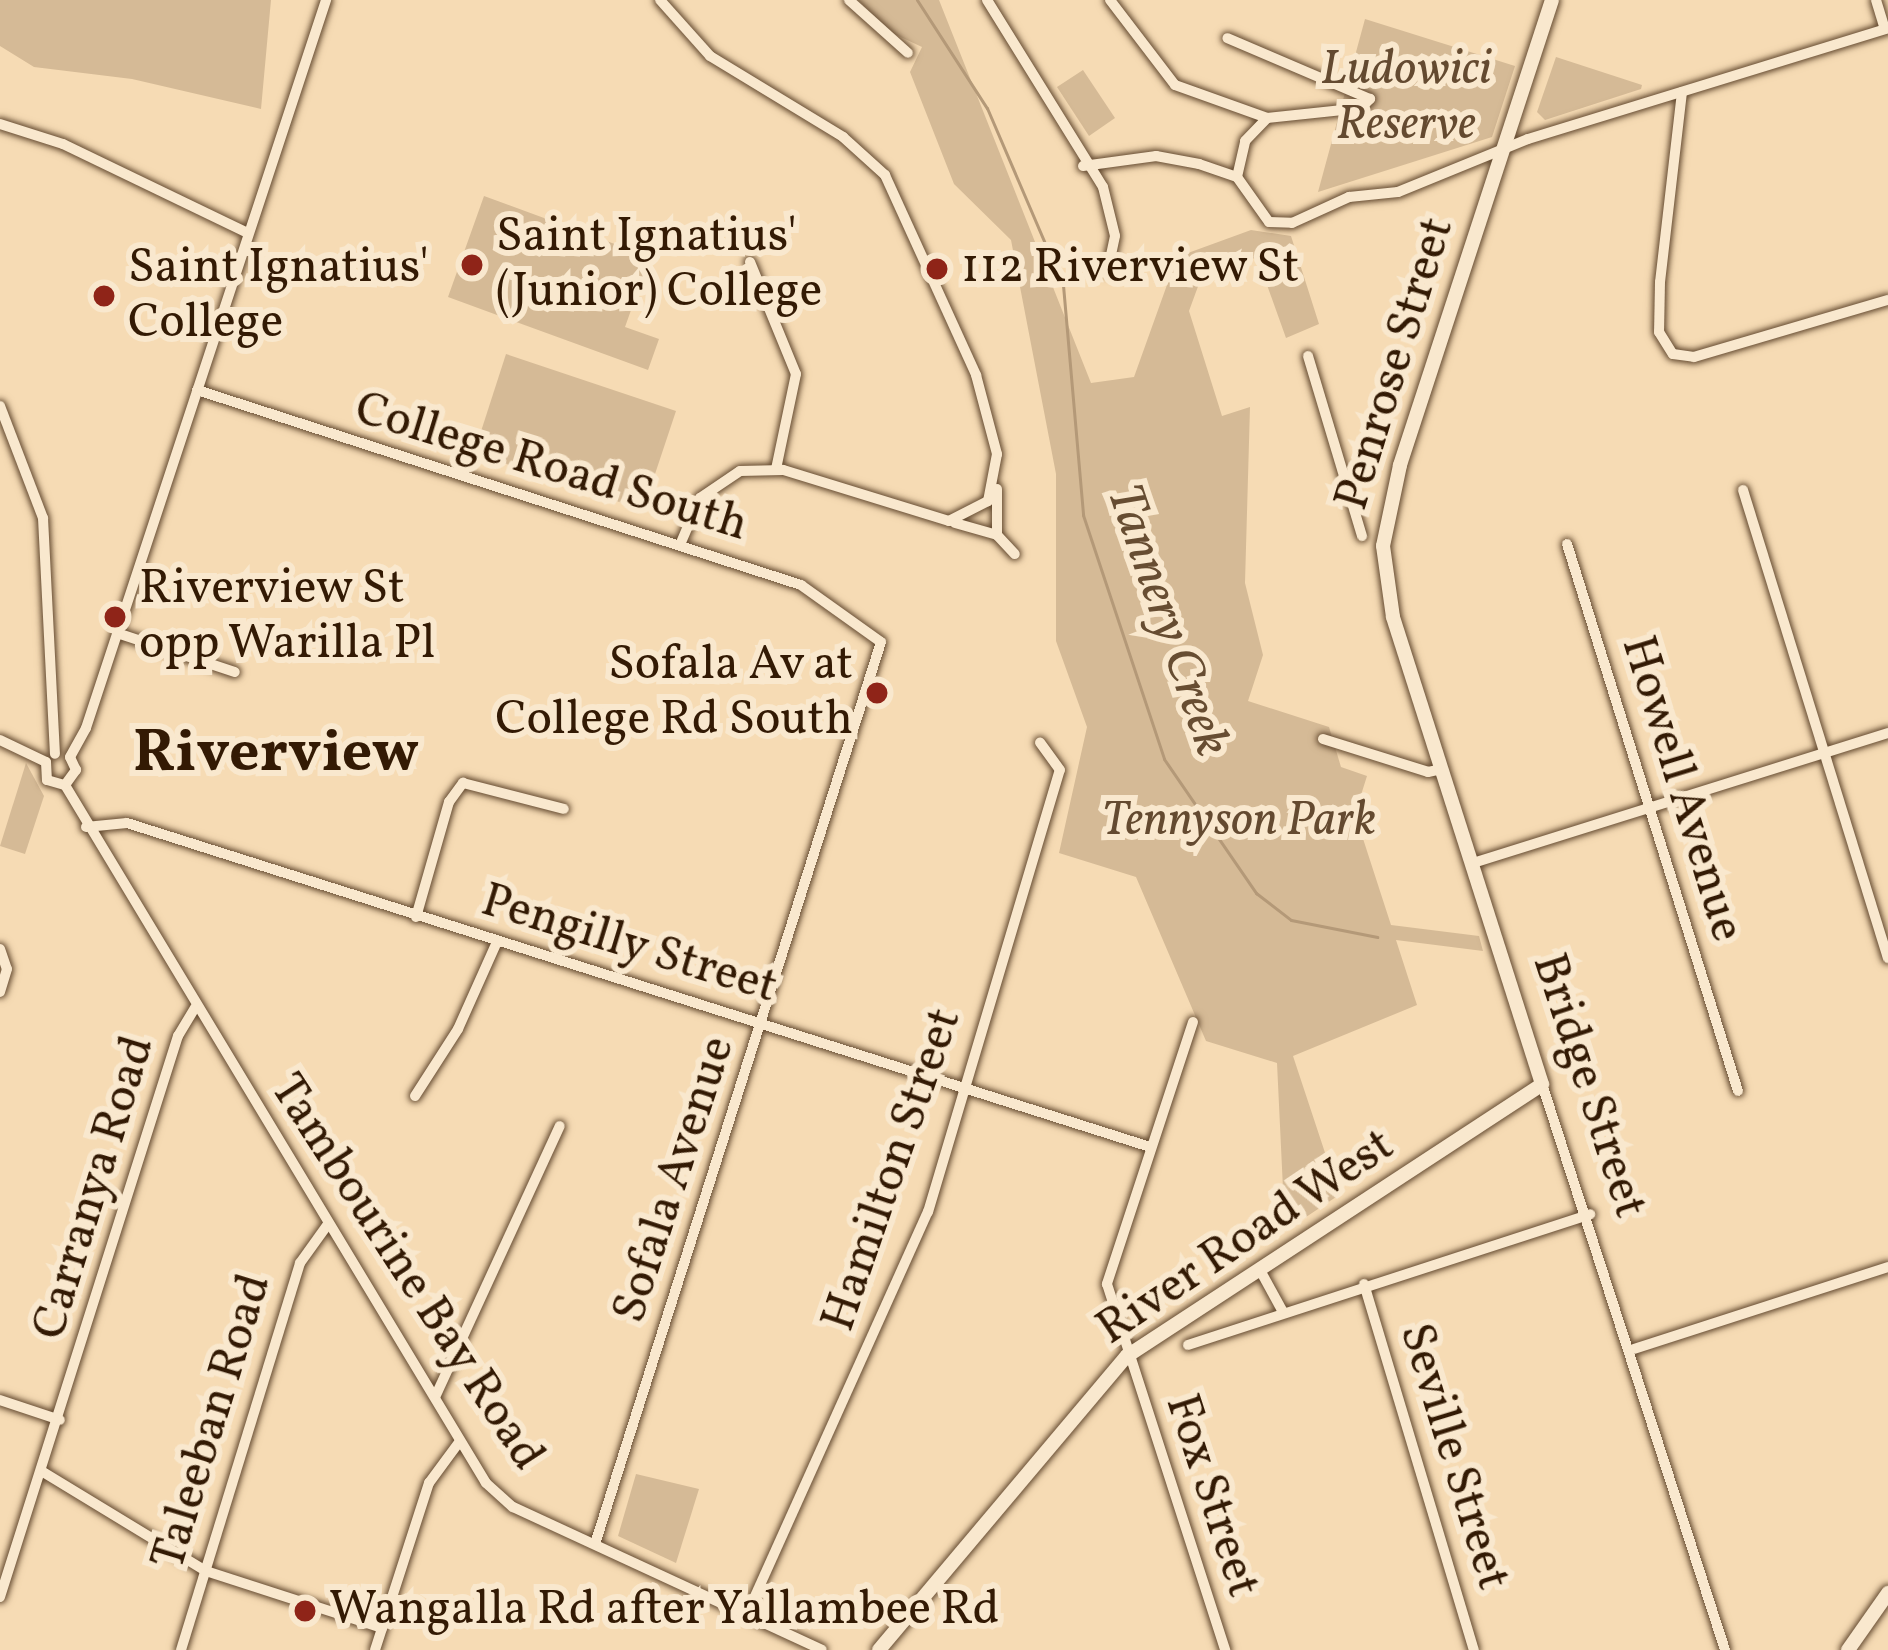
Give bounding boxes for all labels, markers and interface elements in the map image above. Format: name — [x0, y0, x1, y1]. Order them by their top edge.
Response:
park label: Ludowici Reserve — [1321, 41, 1491, 154]
place label: Saint Ignatius' (Junior) College — [496, 208, 822, 321]
street label: Penrose Street — [1324, 211, 1468, 517]
place label: Saint Ignatius' College — [128, 239, 429, 352]
place label: 112 Riverview St — [961, 240, 1301, 298]
marker: Saint Ignatius' (Junior) College — [459, 252, 485, 278]
marker: 112 Riverview St — [924, 256, 950, 282]
marker: Saint Ignatius' College — [91, 283, 117, 309]
street label: College Road South — [348, 381, 754, 555]
water label: Tannery Creek — [1091, 477, 1241, 765]
place label: Riverview St opp Warilla Pl — [139, 560, 437, 673]
marker: Riverview St opp Warilla Pl — [102, 604, 128, 630]
street label: Howell Avenue — [1607, 630, 1755, 948]
place label: Sofala Av at College Rd South — [495, 636, 853, 749]
marker: Sofala Av at College Rd South — [864, 680, 890, 706]
district label: Riverview — [133, 718, 419, 790]
park label: Tennyson Park — [1102, 793, 1376, 851]
street label: Pengilly Street — [474, 873, 784, 1017]
street label: Bridge Street — [1518, 947, 1658, 1225]
street label: Hamilton Street — [811, 1001, 975, 1339]
street label: Carranya Road — [22, 1029, 168, 1347]
street label: Sofala Avenue — [602, 1030, 748, 1330]
street label: Tambourine Bay Road — [256, 1063, 556, 1483]
street label: River Road West — [1086, 1117, 1406, 1359]
street label: Taleeban Road — [141, 1267, 285, 1577]
street label: Seville Street — [1385, 1317, 1521, 1597]
street label: Fox Street — [1151, 1387, 1271, 1605]
place label: Wangalla Rd after Yallambee Rd — [329, 1582, 1001, 1640]
marker: Wangalla Rd after Yallambee Rd — [292, 1598, 318, 1624]

